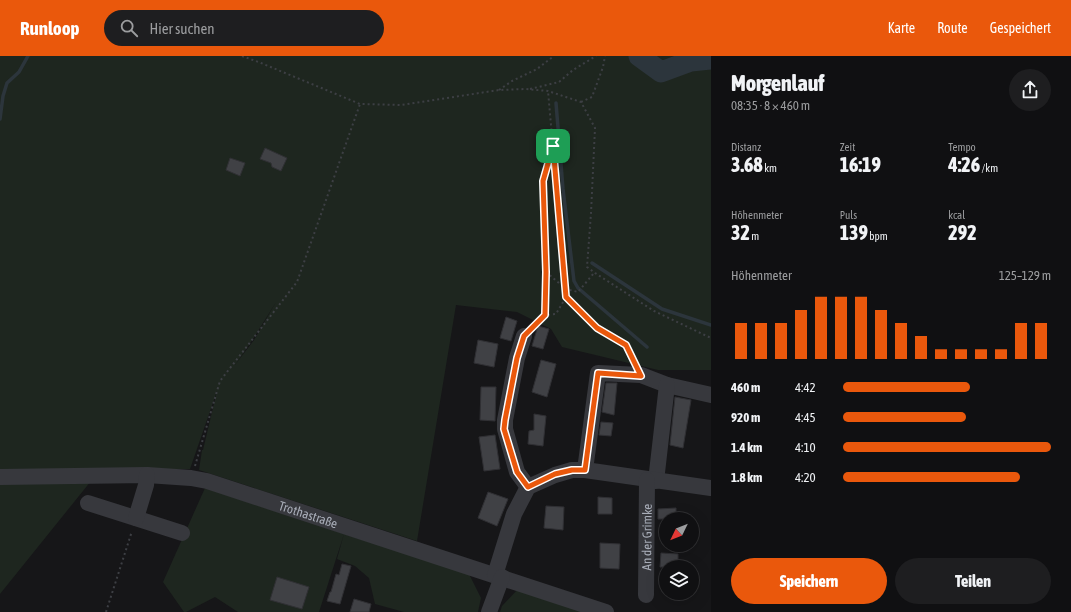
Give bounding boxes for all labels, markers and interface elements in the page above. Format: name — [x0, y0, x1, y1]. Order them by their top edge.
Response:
search box — [104, 10, 384, 46]
text: Runloop — [20, 17, 80, 39]
icon: search — [118, 17, 140, 39]
text: Hier suchen — [150, 20, 215, 37]
text: Karte — [888, 20, 915, 36]
text: Route — [937, 20, 968, 36]
text: Gespeichert — [990, 20, 1051, 36]
button: share — [1009, 69, 1051, 111]
text: Morgenlauf — [731, 70, 824, 96]
text: 08:35 · 8 × 460 m — [731, 98, 810, 113]
pin — [536, 129, 570, 163]
icon: arrive — [542, 135, 564, 157]
text: Distanz — [731, 141, 761, 153]
text: Zeit — [840, 141, 855, 153]
text: Tempo — [948, 141, 976, 153]
text: 3.68 — [731, 153, 763, 176]
text: 16:19 — [840, 153, 881, 176]
text: 4:26 — [948, 153, 980, 176]
text: km — [763, 162, 777, 174]
text: /km — [980, 162, 998, 174]
text: Höhenmeter — [731, 209, 782, 221]
text: Puls — [840, 209, 857, 221]
text: kcal — [948, 209, 965, 221]
text: 32 — [731, 221, 750, 244]
text: 139 — [840, 221, 868, 244]
text: 292 — [948, 221, 977, 244]
text: m — [750, 230, 759, 242]
text: bpm — [868, 230, 888, 242]
text: Höhenmeter — [731, 268, 792, 283]
text: 125–129 m — [999, 268, 1051, 283]
text: 460 m — [731, 380, 760, 395]
text: 4:42 — [795, 380, 816, 395]
text: 920 m — [731, 410, 760, 425]
text: 4:45 — [795, 410, 816, 425]
text: 1.4 km — [731, 440, 762, 455]
text: 4:10 — [795, 440, 816, 455]
text: 1.8 km — [731, 470, 762, 485]
text: 4:20 — [795, 470, 816, 485]
street label: Trothastraße — [277, 498, 340, 531]
street label: An der Grimke — [639, 504, 654, 570]
north arrow — [659, 512, 699, 552]
map controls — [659, 512, 699, 600]
button: Speichern — [731, 558, 887, 604]
button: Teilen — [895, 558, 1051, 604]
button: layers — [659, 560, 699, 600]

